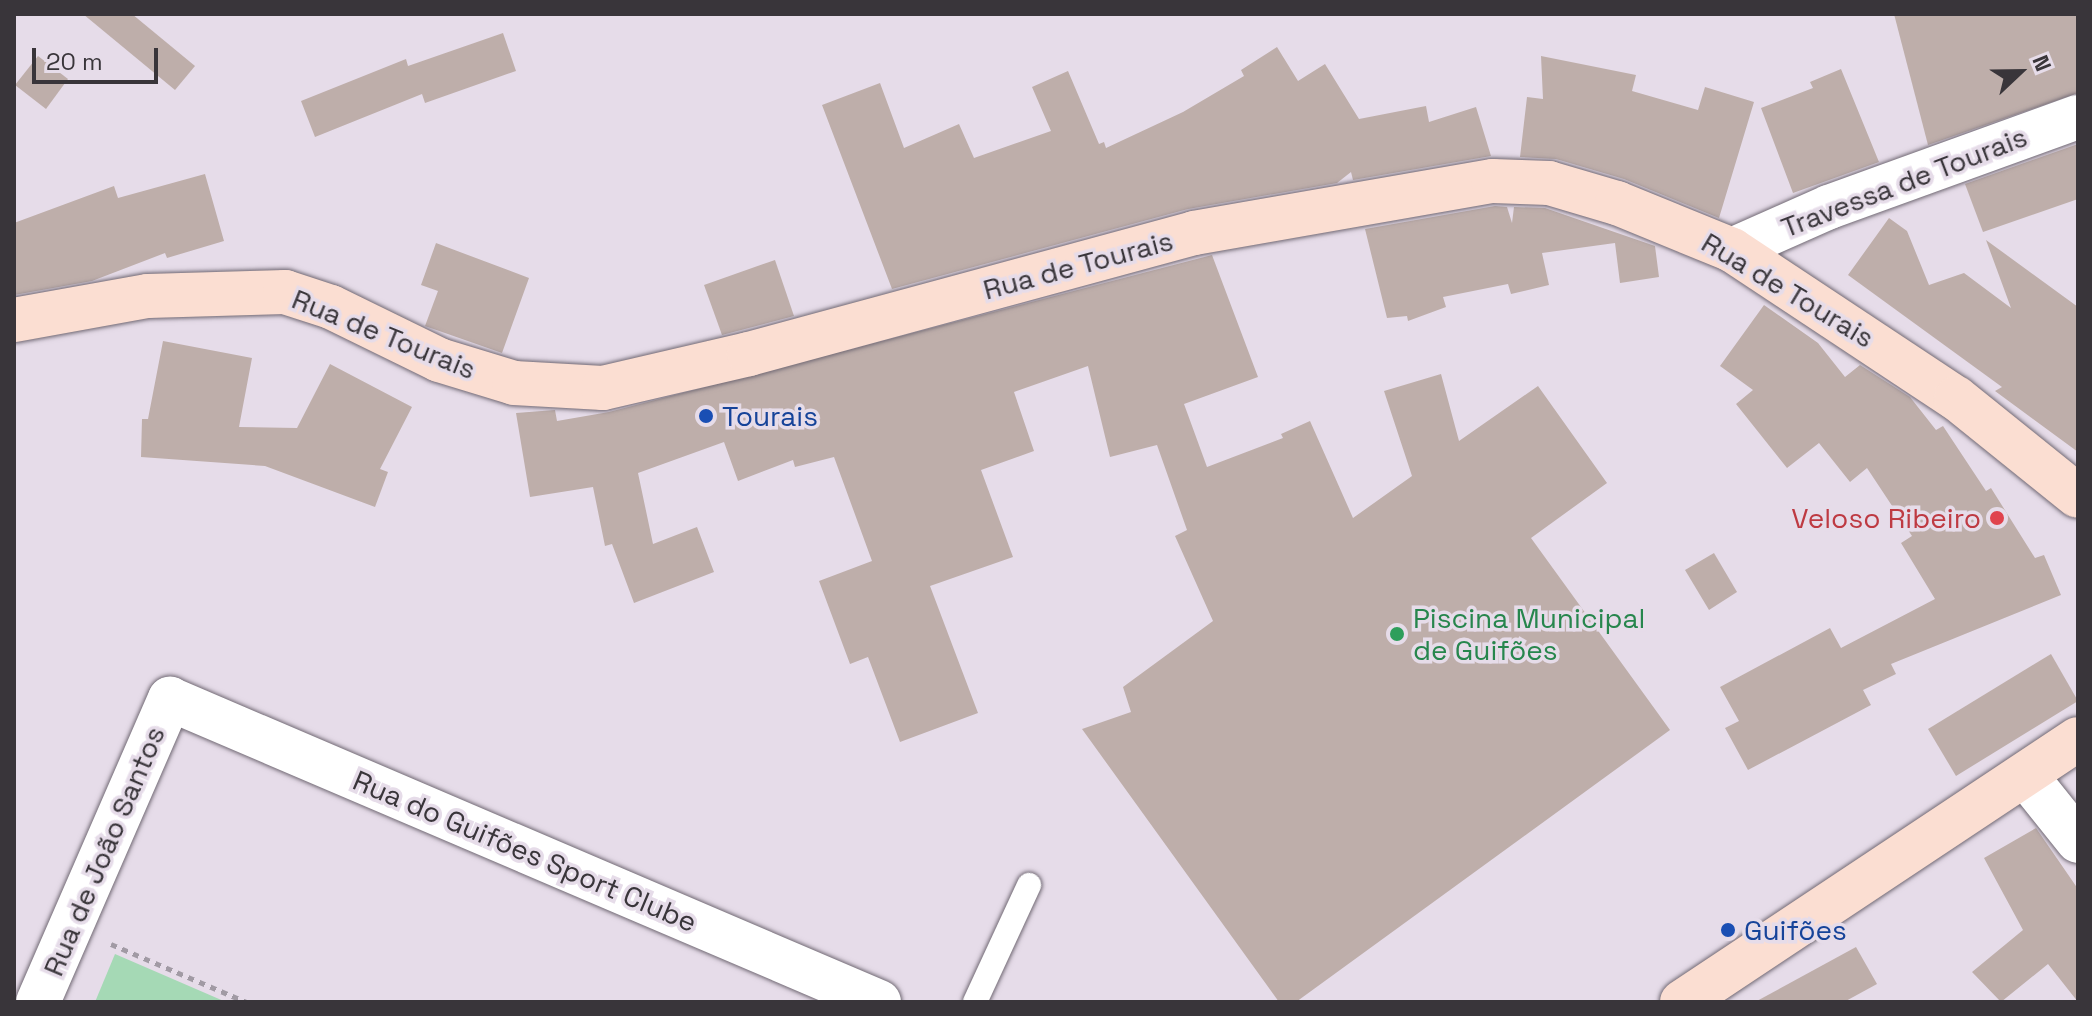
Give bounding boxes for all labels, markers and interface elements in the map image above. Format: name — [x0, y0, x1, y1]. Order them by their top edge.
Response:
scale bar — [36, 32, 162, 82]
north arrow — [1980, 32, 2060, 112]
text: 20 m — [46, 46, 103, 77]
text: N — [2027, 51, 2058, 75]
street label: Travessa de Tourais — [1776, 120, 2032, 244]
street label: Rua de Tourais — [979, 223, 1177, 307]
street label: Rua de Tourais — [1695, 225, 1881, 355]
street label: Rua de Tourais — [287, 282, 481, 386]
place label: Tourais — [722, 399, 818, 433]
marker: Tourais — [697, 407, 715, 425]
place label: Veloso Ribeiro — [1791, 501, 1981, 535]
marker: Veloso Ribeiro — [1988, 509, 2006, 527]
place label: Piscina Municipal de Guifões — [1413, 601, 1645, 667]
marker: Piscina Municipal de Guifões — [1388, 625, 1406, 643]
street label: Rua de João Santos — [36, 721, 172, 981]
street label: Rua do Guifões Sport Clube — [348, 763, 702, 939]
place label: Guifões — [1744, 913, 1847, 947]
marker: Guifões — [1719, 921, 1737, 939]

